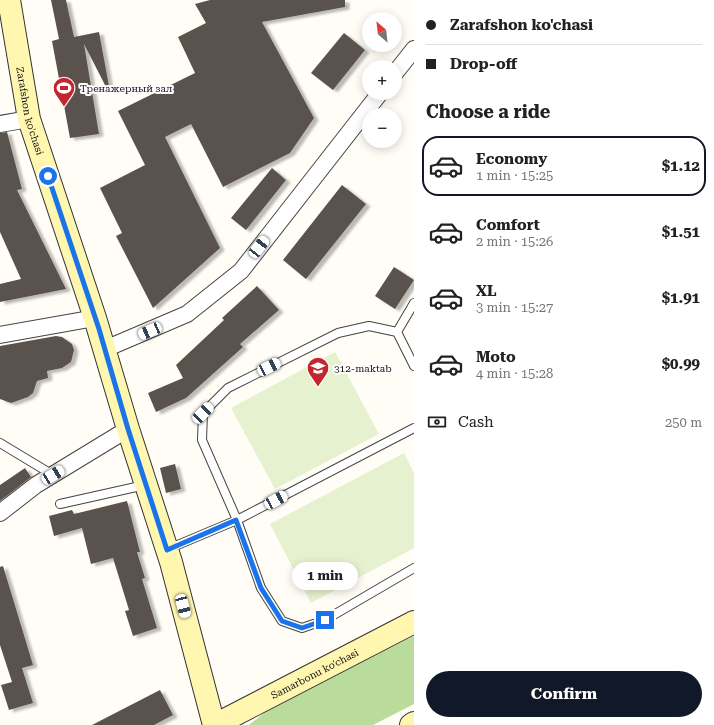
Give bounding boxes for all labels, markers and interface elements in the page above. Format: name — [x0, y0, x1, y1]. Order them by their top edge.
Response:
north arrow — [362, 12, 402, 52]
map controls — [362, 12, 402, 148]
text: Zarafshon ko'chasi — [450, 16, 593, 34]
text: Drop-off — [450, 55, 517, 73]
button: + — [362, 60, 402, 100]
street label: Zarafshon ko'chasi — [15, 66, 46, 156]
sports icon: Тренажерный зал — [51, 75, 77, 108]
place label: Тренажерный зал — [80, 83, 173, 94]
text: Choose a ride — [426, 101, 550, 122]
button: − — [362, 108, 402, 148]
icon: car — [428, 148, 464, 184]
text: Economy — [476, 150, 547, 168]
text: $1.12 — [662, 157, 700, 175]
route start — [39, 167, 57, 185]
text: 1 min · 15:25 — [476, 168, 553, 183]
icon: car — [428, 214, 464, 250]
text: Comfort — [476, 216, 540, 234]
text: $1.51 — [662, 223, 700, 241]
car — [247, 234, 271, 260]
text: 2 min · 15:26 — [476, 234, 553, 249]
icon: car — [428, 280, 464, 316]
text: XL — [476, 282, 497, 300]
text: $1.91 — [662, 289, 700, 307]
text: 3 min · 15:27 — [476, 300, 553, 315]
car — [137, 321, 163, 341]
icon: car — [428, 346, 464, 382]
text: Moto — [476, 348, 516, 366]
school or university icon: 312-maktab — [305, 355, 331, 388]
text: $0.99 — [662, 355, 700, 373]
car — [256, 356, 282, 378]
place label: 312-maktab — [334, 363, 392, 374]
text: 4 min · 15:28 — [476, 366, 553, 381]
car — [190, 400, 216, 426]
icon: cash — [426, 411, 448, 433]
text: Cash — [458, 413, 494, 431]
text: 250 m — [665, 415, 702, 430]
car — [40, 464, 66, 486]
car — [263, 489, 289, 511]
callout: 1 min — [292, 562, 358, 590]
text: 1 min — [307, 568, 343, 583]
car — [174, 593, 192, 619]
route end — [316, 611, 334, 629]
street label: Samarbonu ko'chasi — [269, 646, 360, 701]
button: Confirm — [426, 671, 702, 717]

